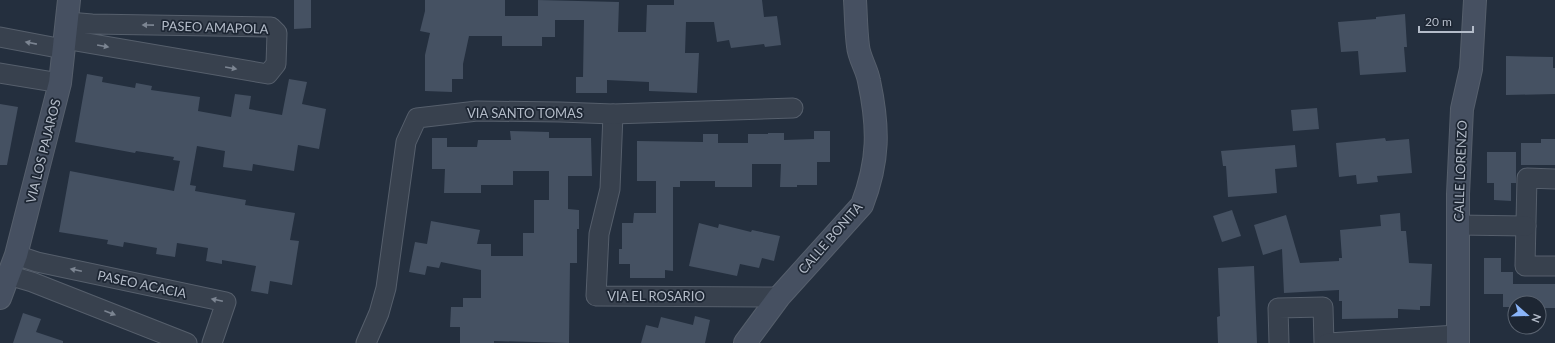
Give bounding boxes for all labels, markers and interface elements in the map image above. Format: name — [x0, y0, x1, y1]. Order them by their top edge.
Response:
scale bar — [1419, 8, 1473, 34]
text: 20 m — [1425, 14, 1452, 29]
street label: PASEO AMAPOLA — [161, 17, 269, 37]
one-way arrow — [142, 21, 154, 28]
one-way arrow — [25, 40, 38, 46]
one-way arrow — [97, 43, 109, 49]
one-way arrow — [225, 65, 237, 71]
street label: VIA LOS PAJAROS — [22, 97, 64, 205]
street label: VIA SANTO TOMAS — [467, 105, 583, 121]
street label: CALLE LORENZO — [1450, 120, 1470, 222]
street label: CALLE BONITA — [795, 199, 866, 277]
one-way arrow — [70, 267, 82, 273]
street label: PASEO ACACIA — [96, 267, 188, 301]
street label: VIA EL ROSARIO — [607, 288, 705, 304]
north arrow — [1507, 295, 1547, 335]
one-way arrow — [211, 296, 223, 302]
one-way arrow — [105, 310, 116, 316]
text: N — [1529, 312, 1544, 325]

